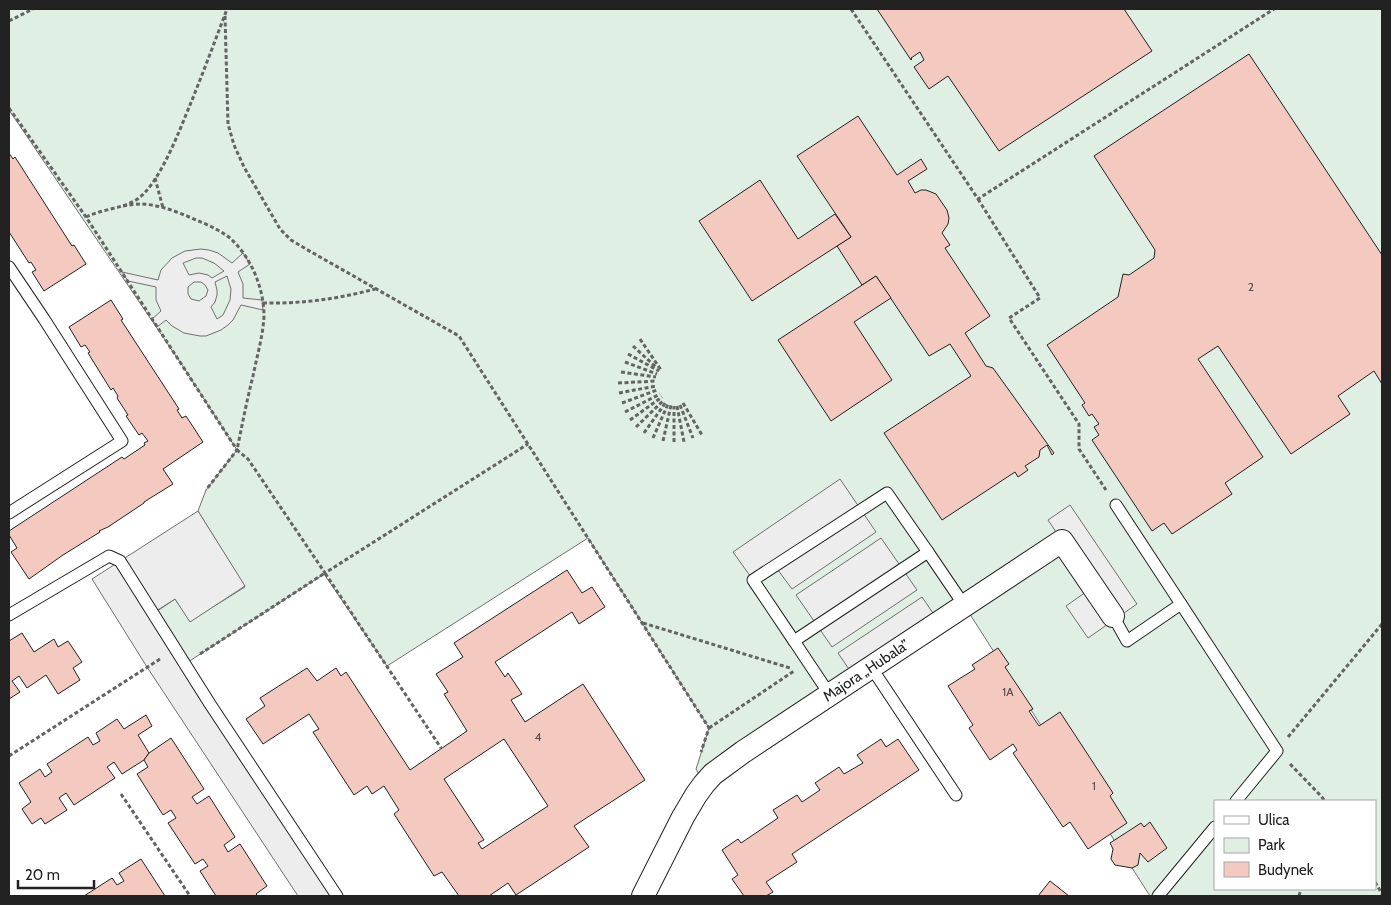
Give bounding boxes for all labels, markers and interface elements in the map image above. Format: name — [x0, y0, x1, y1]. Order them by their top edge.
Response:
house number: 2 — [1248, 279, 1254, 294]
street label: Majora „Hubala” — [819, 635, 913, 706]
house number: 1A — [1002, 684, 1014, 699]
house number: 4 — [535, 729, 542, 744]
house number: 1 — [1092, 778, 1096, 793]
legend — [1214, 800, 1376, 890]
text: Ulica — [1258, 811, 1290, 829]
text: Park — [1258, 836, 1285, 854]
scale bar — [18, 858, 94, 890]
text: Budynek — [1258, 861, 1314, 879]
text: 20 m — [25, 866, 60, 884]

